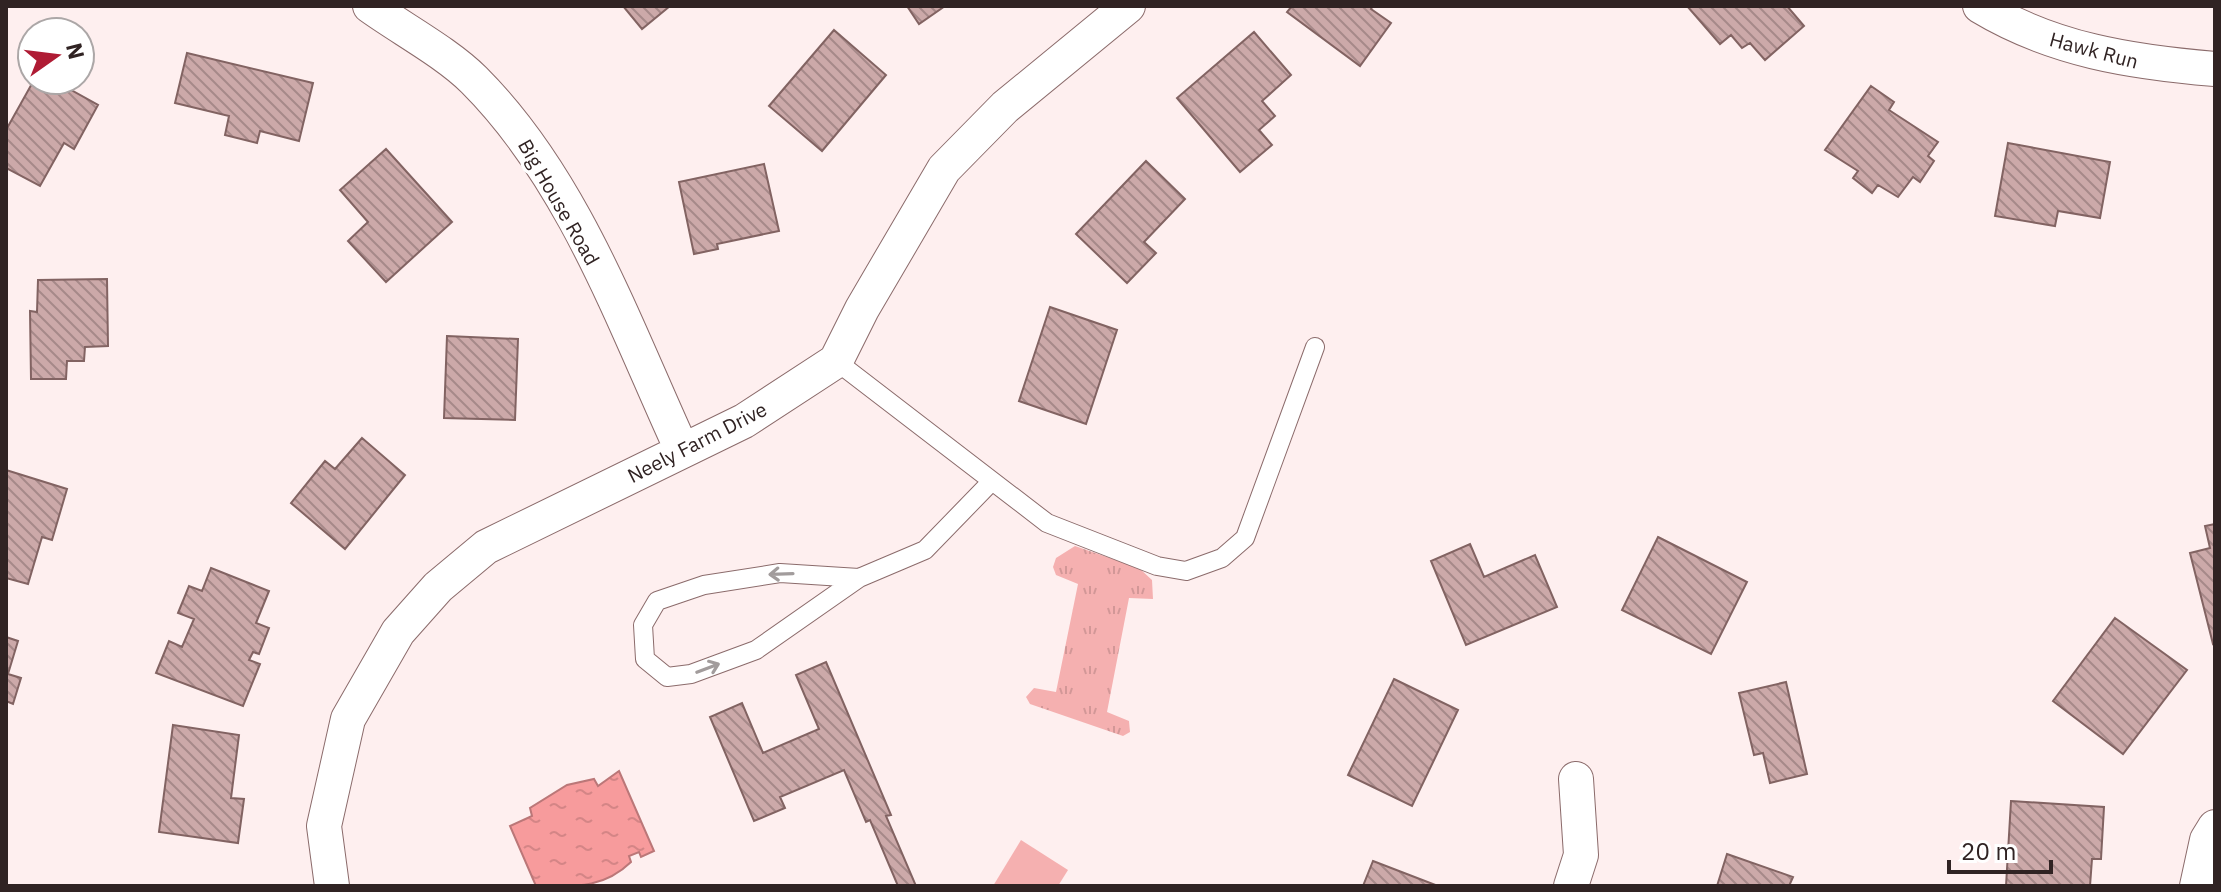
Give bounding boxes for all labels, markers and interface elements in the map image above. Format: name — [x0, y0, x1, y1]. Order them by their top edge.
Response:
north arrow — [16, 16, 96, 96]
street label: Hawk Run — [2047, 25, 2141, 75]
text: N — [60, 40, 92, 62]
street label: Big House Road — [512, 134, 606, 270]
street label: Neely Farm Drive — [623, 395, 771, 489]
one-way arrow — [768, 567, 795, 582]
one-way arrow — [695, 660, 720, 674]
scale bar — [1949, 824, 2051, 874]
text: 20 m — [1961, 835, 2016, 867]

